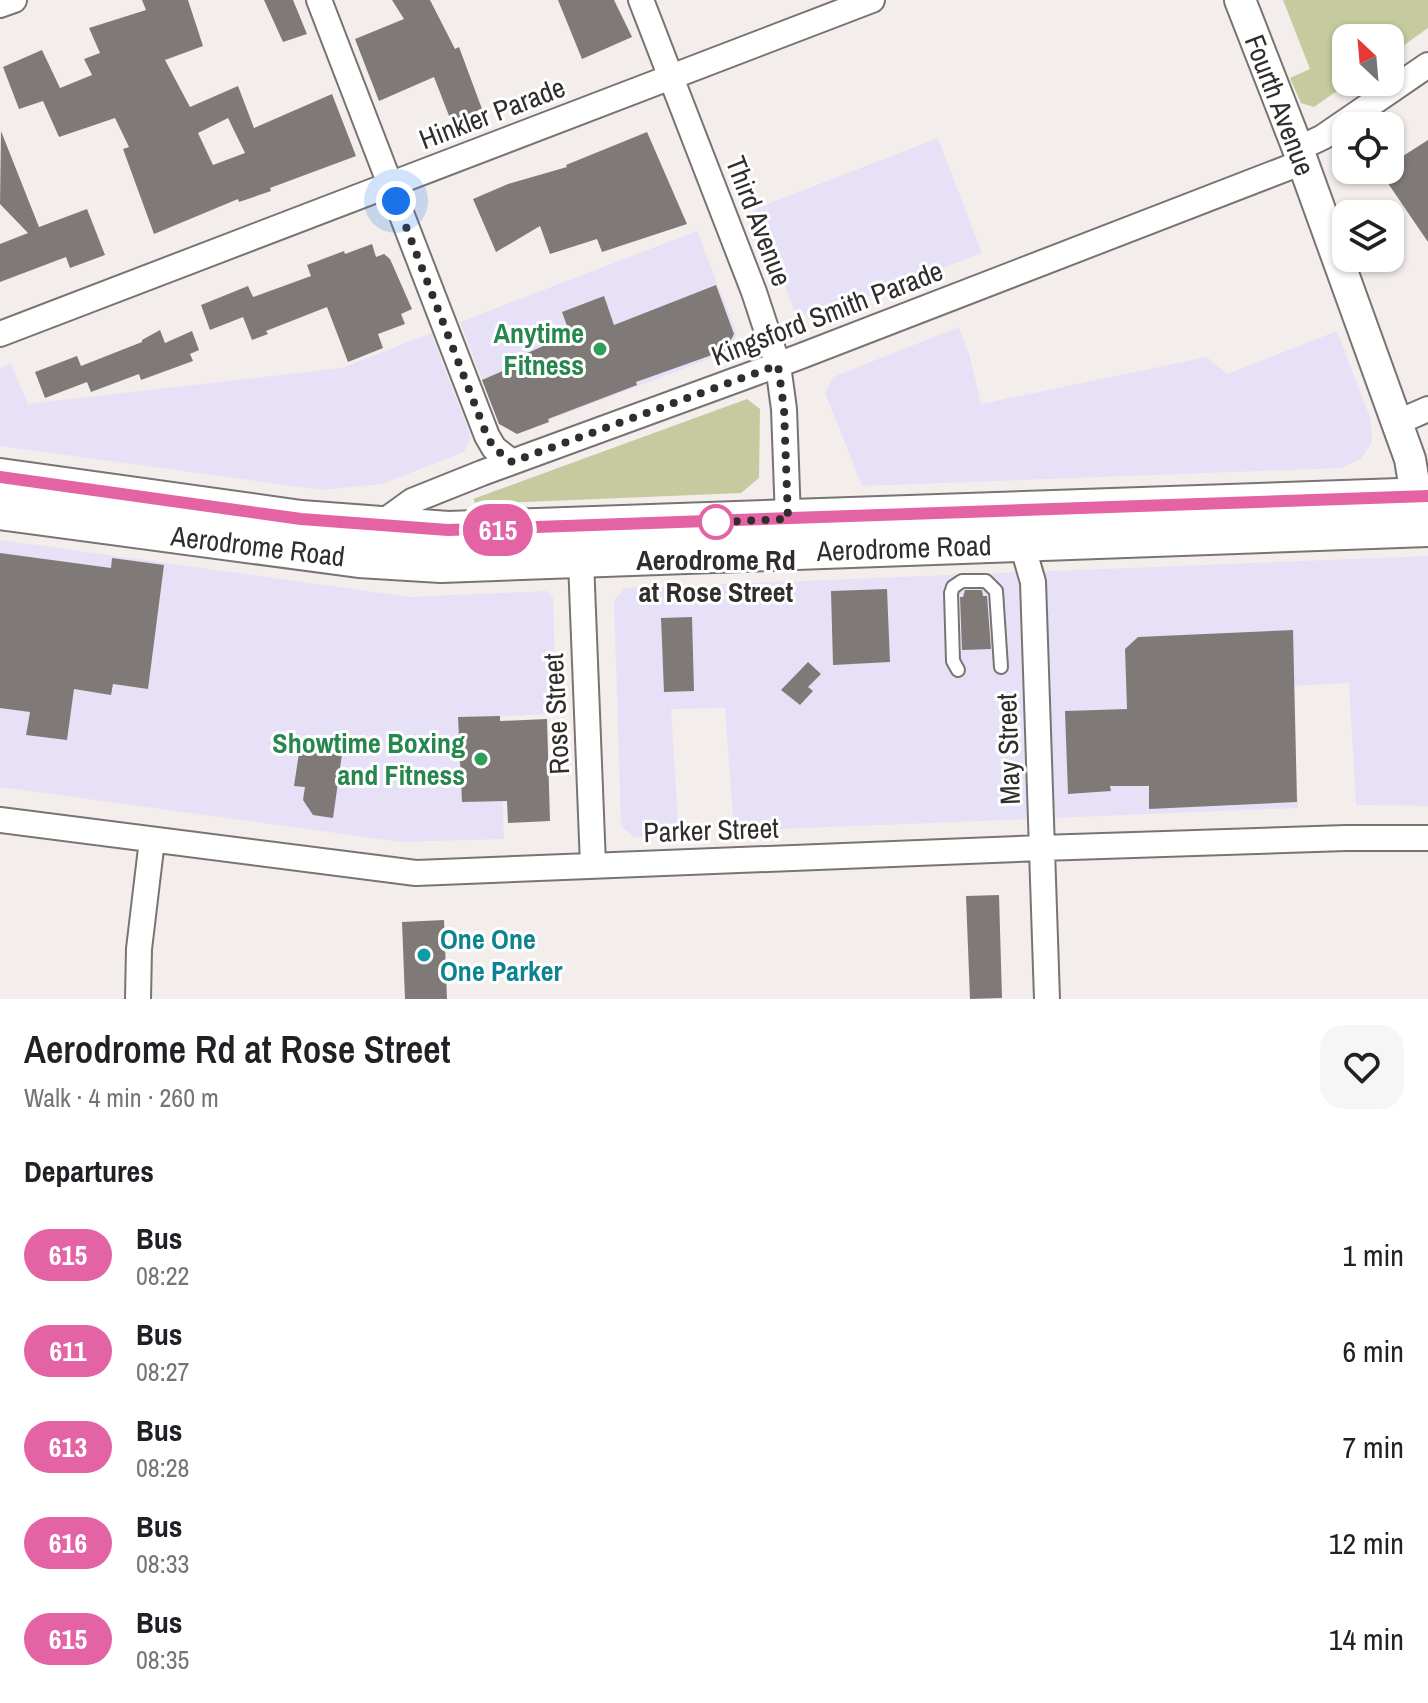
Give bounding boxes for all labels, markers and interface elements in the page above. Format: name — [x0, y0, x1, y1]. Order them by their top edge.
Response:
north arrow — [1332, 24, 1404, 96]
map controls — [1332, 24, 1404, 272]
street label: Fourth Avenue — [1236, 29, 1324, 181]
street label: Hinkler Parade — [414, 68, 570, 158]
button: locate — [1332, 112, 1404, 184]
street label: Third Avenue — [717, 151, 801, 291]
your location — [376, 181, 416, 221]
button: layers — [1332, 200, 1404, 272]
street label: Kingsford Smith Parade — [706, 251, 948, 375]
place label: Anytime Fitness — [493, 314, 584, 384]
marker: Anytime Fitness — [591, 340, 609, 358]
line badge: 615 — [452, 504, 544, 556]
marker: Aerodrome Rd at Rose Street — [699, 505, 733, 539]
text: 615 — [479, 511, 517, 549]
street label: Aerodrome Road — [168, 516, 347, 576]
street label: Aerodrome Road — [815, 526, 992, 570]
place label: Aerodrome Rd at Rose Street — [636, 541, 796, 611]
street label: Rose Street — [534, 652, 578, 776]
street label: May Street — [987, 693, 1029, 805]
place label: Showtime Boxing and Fitness — [272, 724, 465, 794]
marker: Showtime Boxing and Fitness — [472, 750, 490, 768]
street label: Parker Street — [643, 809, 779, 851]
place label: One One One Parker — [440, 920, 563, 990]
marker: One One One Parker — [415, 946, 433, 964]
text: Aerodrome Rd at Rose Street — [24, 1024, 450, 1075]
button: heart — [1320, 1025, 1404, 1109]
text: Walk · 4 min · 260 m — [24, 1080, 219, 1115]
text: Departures — [24, 1151, 154, 1191]
text: Bus — [136, 1218, 182, 1258]
text: 1 min — [1342, 1235, 1404, 1275]
text: 615 — [49, 1236, 87, 1274]
text: 08:22 — [136, 1258, 189, 1293]
text: Bus — [136, 1314, 182, 1354]
text: 6 min — [1342, 1331, 1404, 1371]
text: 611 — [49, 1332, 87, 1370]
text: 08:27 — [136, 1354, 189, 1389]
text: Bus — [136, 1410, 182, 1450]
text: 7 min — [1342, 1427, 1404, 1467]
text: 613 — [49, 1428, 87, 1466]
text: 08:28 — [136, 1450, 189, 1485]
text: Bus — [136, 1506, 182, 1546]
text: 12 min — [1329, 1523, 1404, 1563]
text: 616 — [49, 1524, 87, 1562]
text: 08:33 — [136, 1546, 189, 1581]
text: Bus — [136, 1602, 182, 1642]
text: 14 min — [1329, 1619, 1404, 1659]
text: 615 — [49, 1620, 87, 1658]
text: 08:35 — [136, 1642, 189, 1677]

